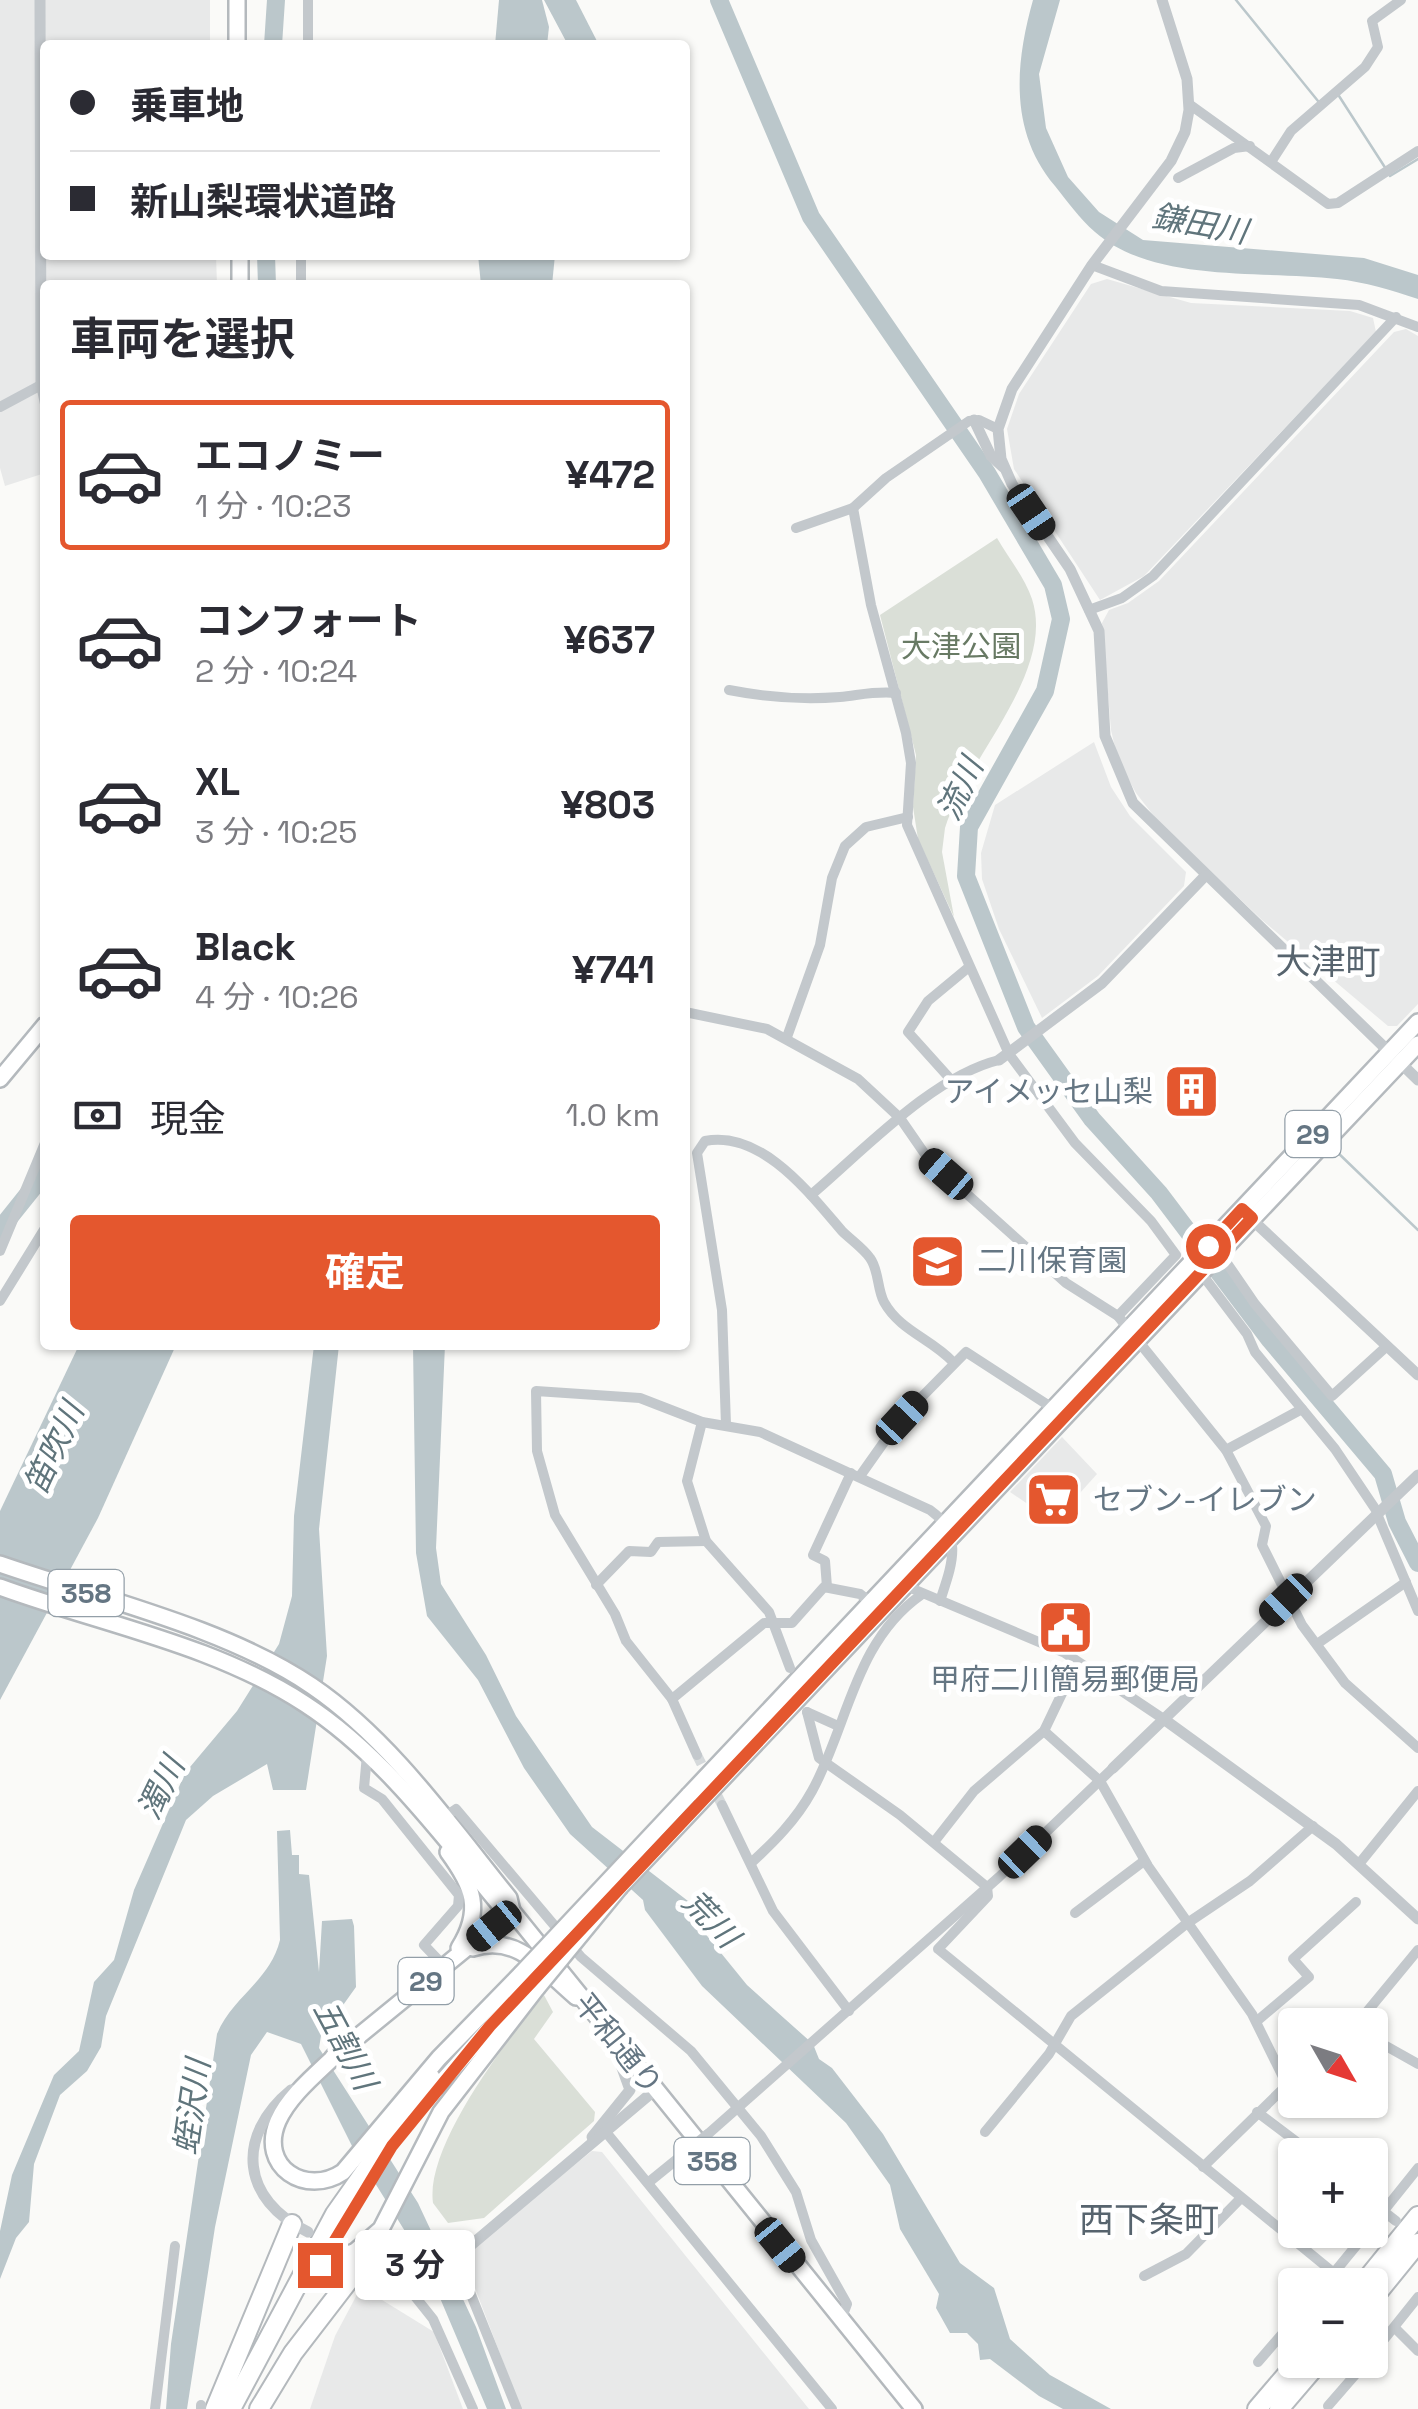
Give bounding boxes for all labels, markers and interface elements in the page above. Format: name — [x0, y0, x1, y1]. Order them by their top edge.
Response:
text: 乗車地 — [130, 82, 244, 130]
text: 新山梨環状道路 — [130, 178, 396, 226]
water label: 鎌田川 — [1149, 196, 1254, 253]
text: 車両を選択 — [70, 311, 295, 368]
icon: car — [75, 430, 165, 520]
text: エコノミー — [195, 432, 385, 480]
text: ¥472 — [565, 451, 655, 499]
car — [1002, 479, 1060, 545]
text: 1 分 · 10:23 — [195, 486, 352, 526]
icon: car — [75, 595, 165, 685]
text: コンフォート — [195, 597, 422, 645]
text: ¥637 — [564, 616, 655, 664]
park label: 大津公園 — [901, 627, 1021, 666]
text: 2 分 · 10:24 — [195, 651, 357, 691]
water label: 流川 — [928, 749, 993, 826]
text: XL — [195, 758, 240, 806]
icon: car — [75, 760, 165, 850]
text: ¥803 — [561, 781, 655, 829]
text: 3 分 · 10:25 — [195, 812, 357, 852]
text: Black — [195, 923, 296, 971]
icon: car — [75, 925, 165, 1015]
district label: 大津町 — [1275, 940, 1381, 984]
text: ¥741 — [572, 946, 655, 994]
text: 4 分 · 10:26 — [195, 977, 359, 1017]
building icon: アイメッセ山梨 — [1162, 1062, 1222, 1122]
place label: アイメッセ山梨 — [945, 1072, 1153, 1111]
icon: cash — [70, 1088, 125, 1143]
text: 現金 — [150, 1095, 226, 1143]
text: 1.0 km — [566, 1095, 660, 1135]
road number: 29 — [1286, 1111, 1340, 1157]
car — [914, 1143, 978, 1205]
button: 確定 — [70, 1215, 660, 1330]
route start — [1186, 1224, 1231, 1269]
school or university icon: 二川保育園 — [908, 1231, 968, 1291]
place label: 二川保育園 — [977, 1241, 1127, 1280]
car — [871, 1386, 933, 1450]
water label: 笛吹川 — [16, 1393, 94, 1500]
supermarket icon: セブン-イレブン — [1024, 1470, 1084, 1530]
place label: セブン-イレブン — [1093, 1480, 1317, 1519]
car — [1254, 1568, 1318, 1632]
road number: 358 — [48, 1570, 124, 1616]
public building icon: 甲府二川簡易郵便局 — [1035, 1597, 1095, 1657]
place label: 甲府二川簡易郵便局 — [930, 1660, 1200, 1699]
water label: 濁川 — [129, 1748, 194, 1826]
car — [993, 1820, 1057, 1884]
water label: 荒川 — [674, 1882, 750, 1958]
car — [461, 1895, 527, 1957]
road number: 29 — [398, 1958, 454, 2004]
street label: 平和通り — [565, 1985, 671, 2103]
water label: 五割川 — [305, 1993, 387, 2099]
north arrow — [1278, 2008, 1388, 2118]
map controls — [1278, 2008, 1388, 2378]
water label: 蛭沢川 — [166, 2054, 219, 2157]
road number: 358 — [674, 2138, 750, 2184]
button: + — [1278, 2138, 1388, 2248]
district label: 西下条町 — [1079, 2198, 1219, 2242]
car — [749, 2212, 811, 2278]
callout: 3 分 — [355, 2230, 475, 2300]
route end — [298, 2243, 343, 2288]
text: 3 分 — [385, 2245, 445, 2285]
button: − — [1278, 2268, 1388, 2378]

